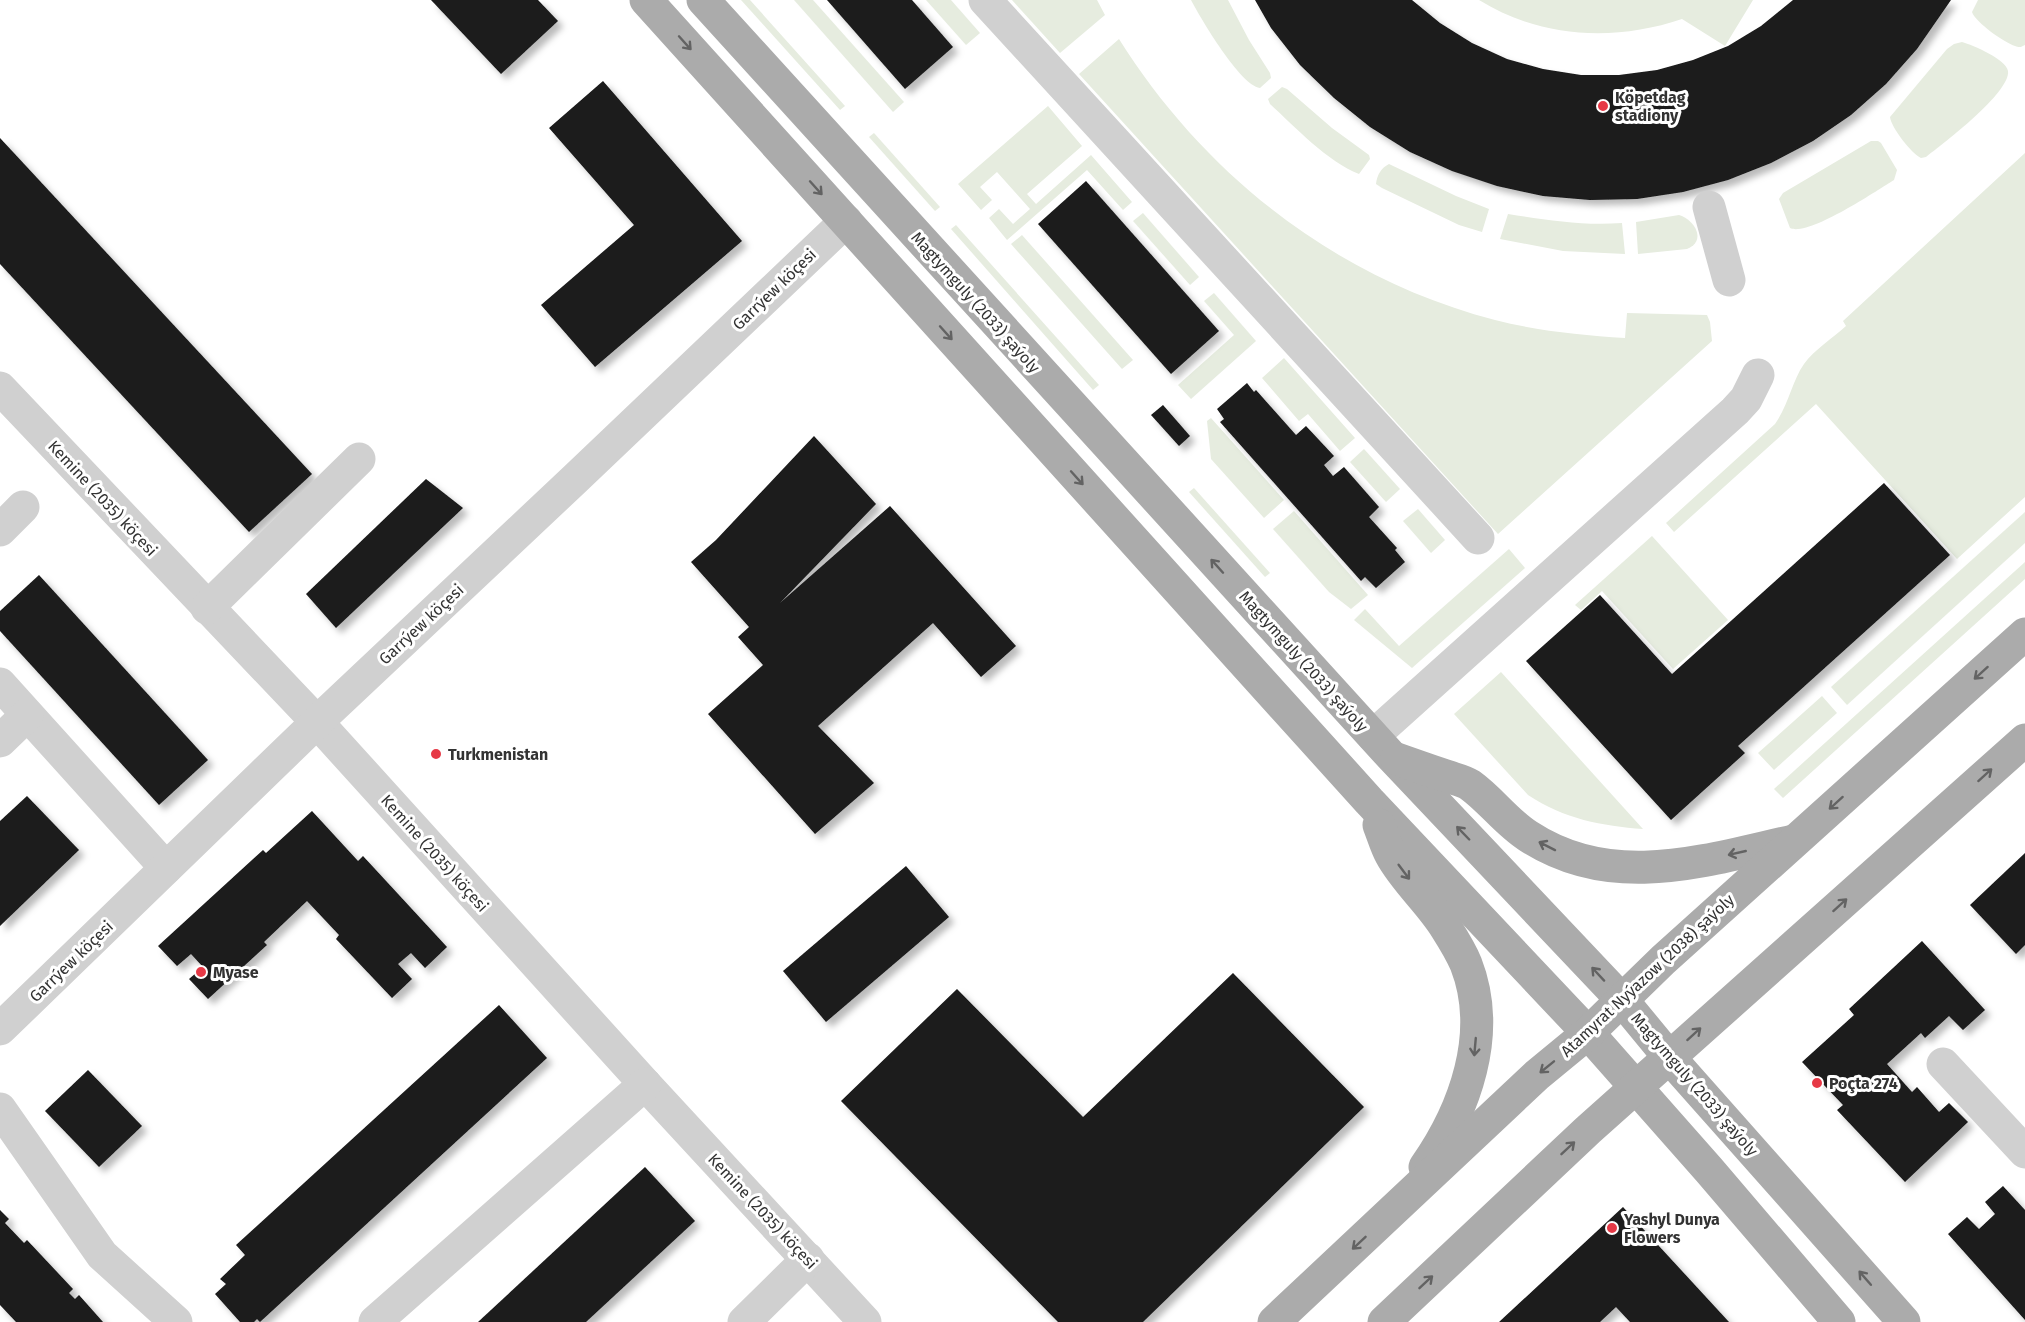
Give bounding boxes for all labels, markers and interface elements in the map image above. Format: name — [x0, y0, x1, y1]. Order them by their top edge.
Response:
one-way arrow — [678, 36, 692, 51]
place label: Köpetdag stadiony — [1615, 88, 1686, 125]
marker: Köpetdag stadiony — [1596, 99, 1610, 113]
one-way arrow — [809, 180, 823, 195]
street label: Magtymguly (2033) şaýoly — [907, 228, 1044, 378]
street label: Garrýew köçesi — [729, 245, 821, 335]
one-way arrow — [939, 325, 953, 340]
street label: Kemine (2035) köçesi — [43, 437, 161, 561]
one-way arrow — [1070, 470, 1084, 485]
one-way arrow — [1211, 559, 1225, 574]
street label: Garrýew köçesi — [375, 580, 468, 669]
street label: Magtymguly (2033) şaýoly — [1235, 587, 1372, 737]
one-way arrow — [1974, 666, 1989, 680]
place label: Turkmenistan — [448, 745, 548, 764]
marker: Turkmenistan — [429, 747, 443, 761]
one-way arrow — [1978, 768, 1993, 782]
street label: Kemine (2035) köçesi — [376, 791, 492, 917]
one-way arrow — [1829, 796, 1844, 810]
one-way arrow — [1457, 826, 1471, 841]
one-way arrow — [1539, 840, 1557, 852]
one-way arrow — [1728, 848, 1747, 860]
one-way arrow — [1397, 864, 1410, 880]
street label: Atamyrat Nyýazow (2038) şaýoly — [1557, 890, 1739, 1061]
one-way arrow — [1832, 898, 1847, 912]
street label: Garrýew köçesi — [26, 917, 118, 1007]
place label: Myase — [213, 963, 259, 982]
marker: Myase — [194, 965, 208, 979]
one-way arrow — [1590, 967, 1605, 982]
street label: Magtymguly (2033) şaýoly — [1627, 1009, 1762, 1160]
one-way arrow — [1686, 1027, 1701, 1041]
one-way arrow — [1469, 1036, 1480, 1056]
one-way arrow — [1539, 1060, 1555, 1073]
place label: Poçta 274 — [1829, 1074, 1898, 1094]
marker: Poçta 274 — [1810, 1076, 1824, 1090]
one-way arrow — [1561, 1141, 1576, 1155]
street label: Kemine (2035) köçesi — [703, 1150, 821, 1274]
place label: Yashyl Dunya Flowers — [1623, 1210, 1720, 1247]
marker: Yashyl Dunya Flowers — [1605, 1221, 1619, 1235]
one-way arrow — [1352, 1236, 1367, 1250]
one-way arrow — [1859, 1270, 1872, 1286]
one-way arrow — [1419, 1275, 1434, 1289]

